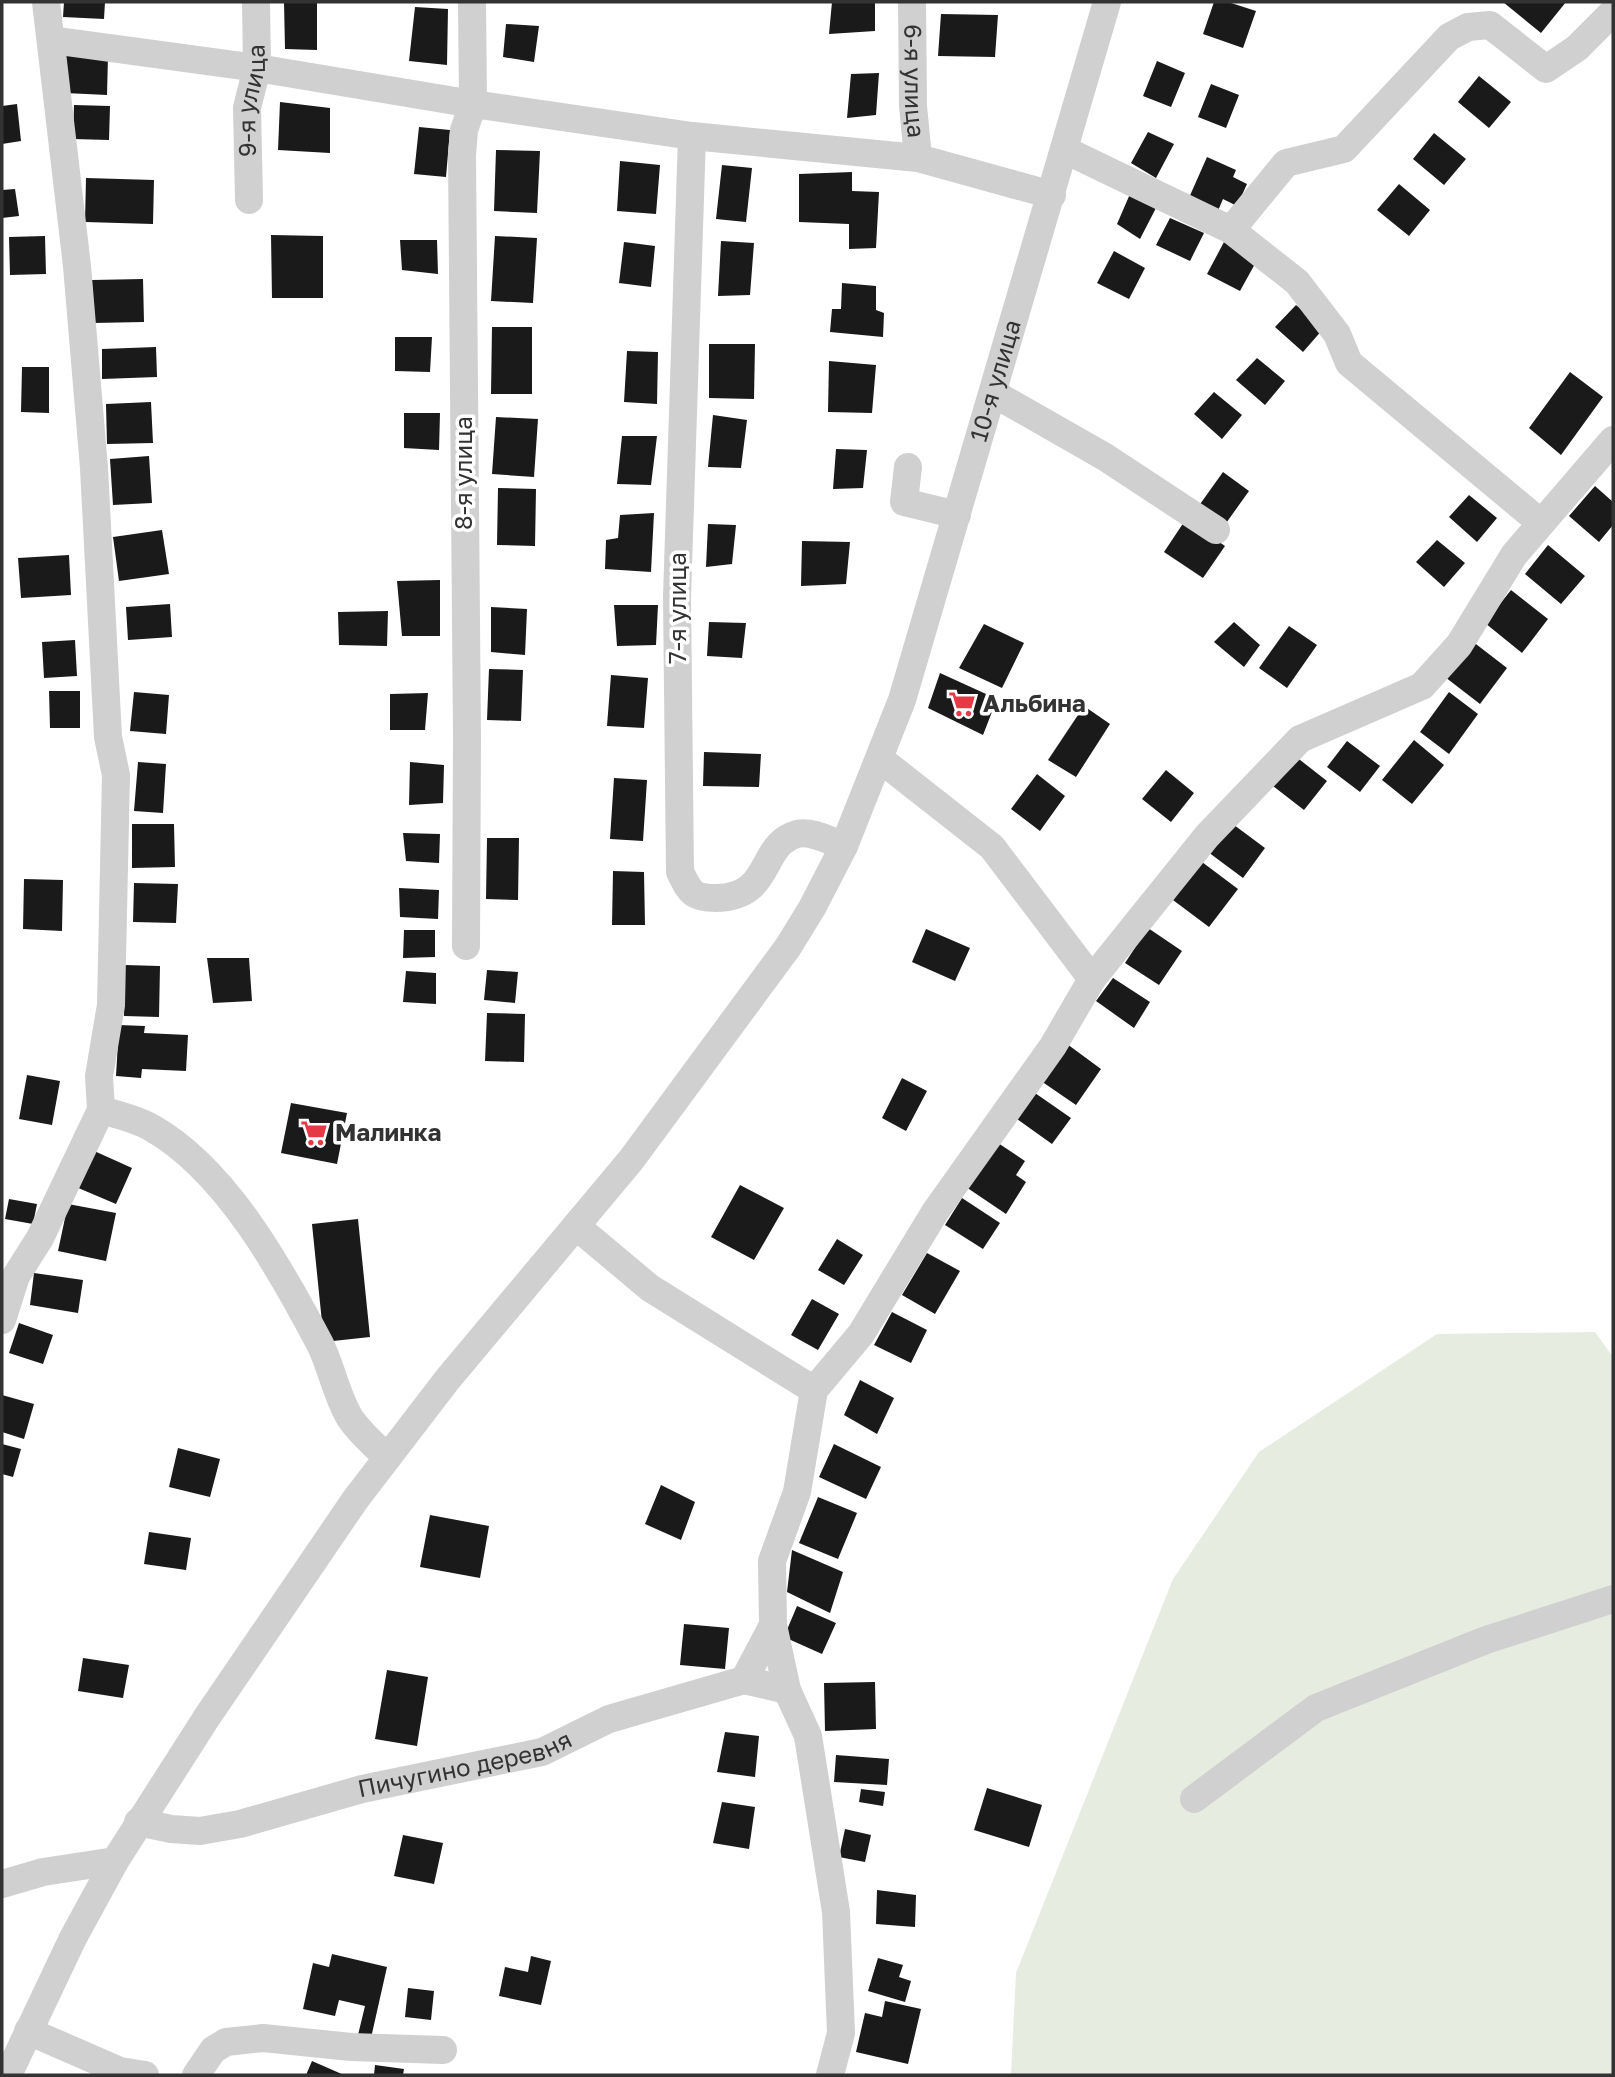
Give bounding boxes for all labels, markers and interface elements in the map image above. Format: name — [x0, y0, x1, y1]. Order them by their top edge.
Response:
street label: 6-я улица — [899, 24, 932, 139]
street label: 9-я улица — [230, 44, 270, 157]
street label: 10-я улица — [963, 316, 1026, 445]
street label: 8-я улица — [448, 416, 477, 530]
street label: 7-я улица — [662, 552, 691, 664]
place label: Альбина — [983, 688, 1086, 717]
supermarket icon: Альбина — [947, 689, 977, 719]
place label: Малинка — [335, 1117, 442, 1146]
supermarket icon: Малинка — [299, 1118, 329, 1148]
street label: Пичугино деревня — [355, 1724, 576, 1803]

